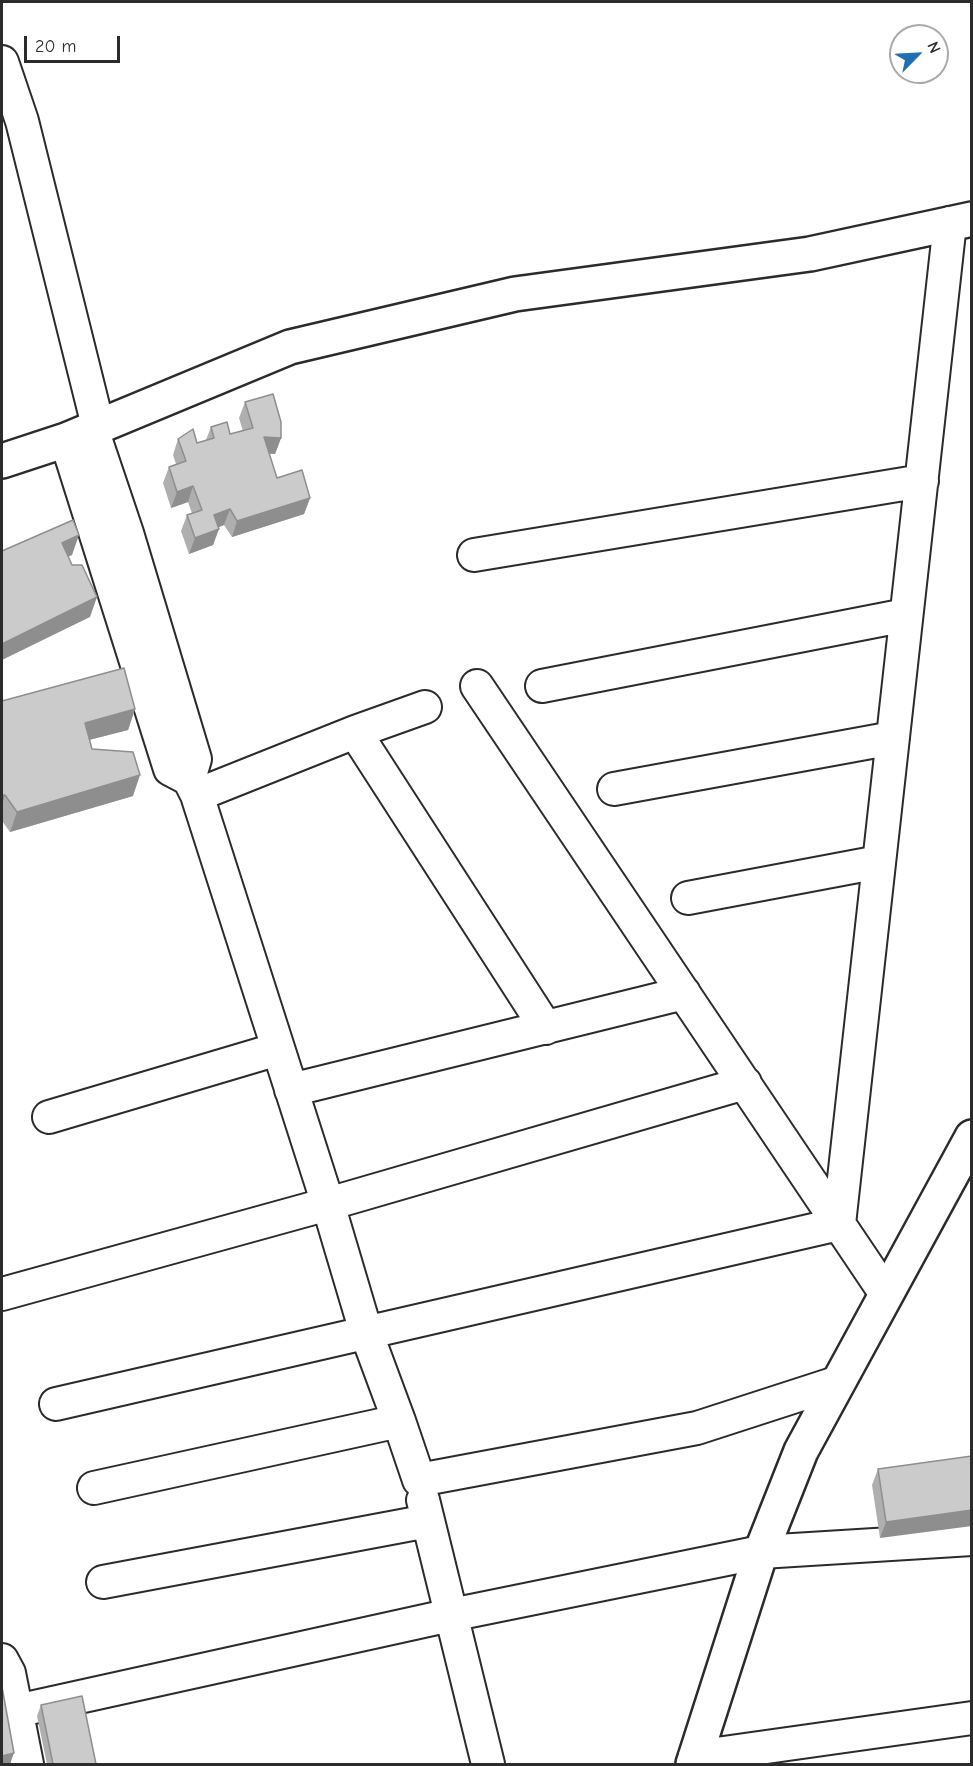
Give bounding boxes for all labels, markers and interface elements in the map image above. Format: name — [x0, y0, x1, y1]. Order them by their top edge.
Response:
scale bar — [27, 24, 123, 62]
north arrow — [889, 24, 949, 84]
text: 20 m — [35, 36, 76, 57]
text: N — [923, 39, 944, 56]

